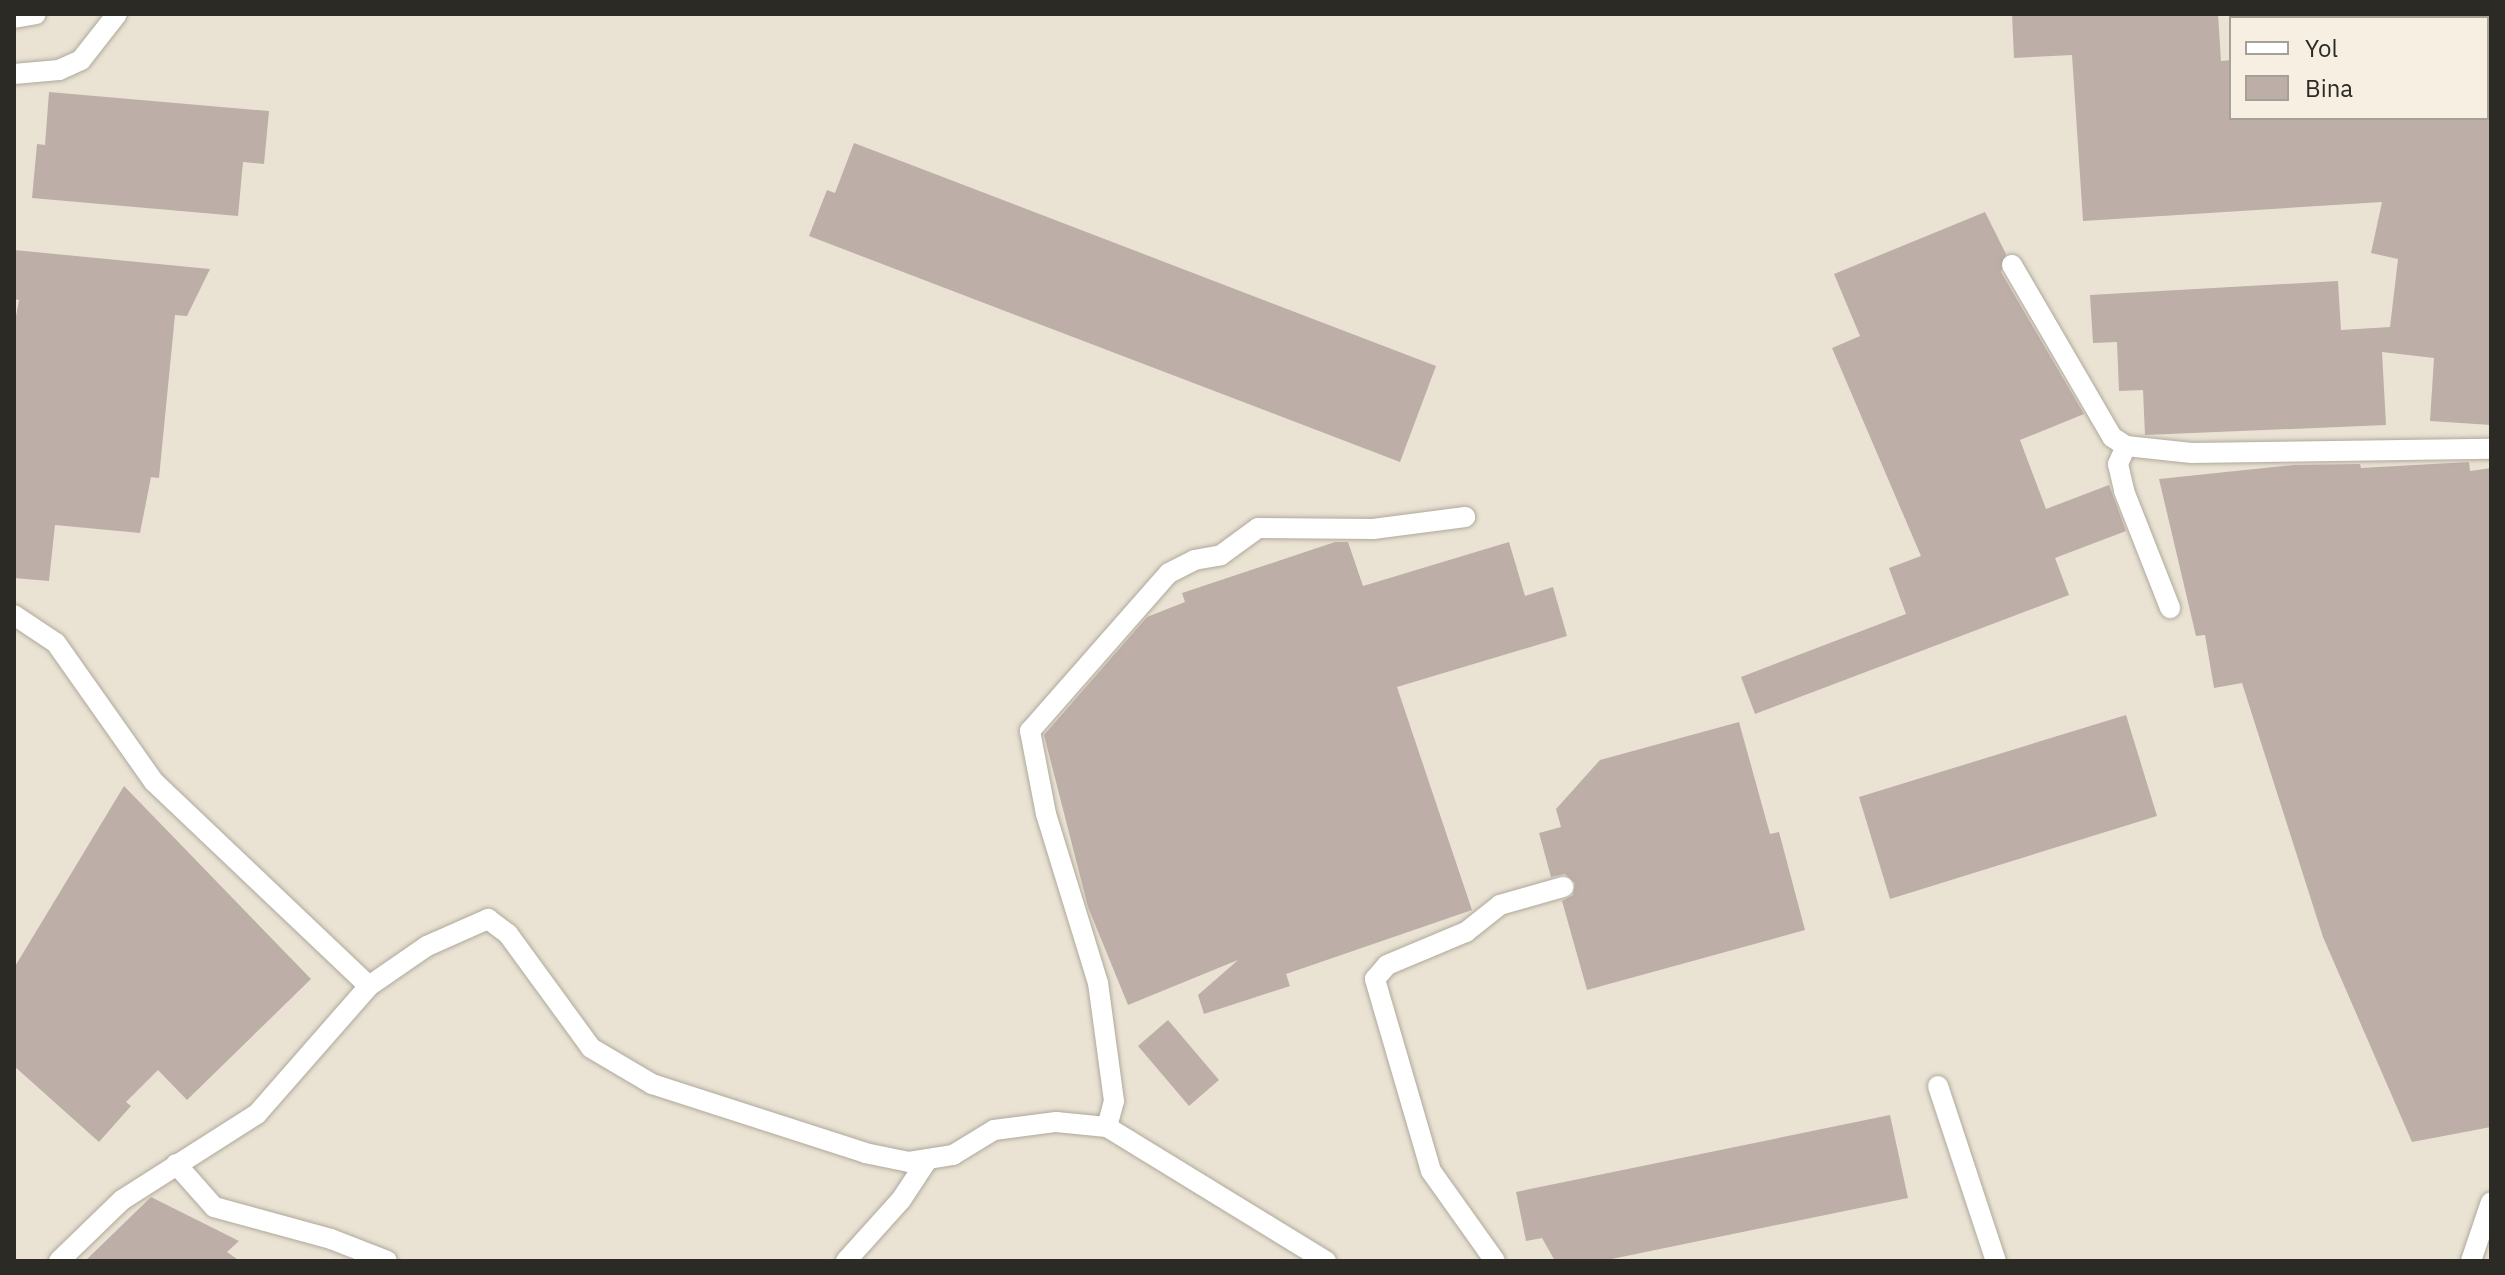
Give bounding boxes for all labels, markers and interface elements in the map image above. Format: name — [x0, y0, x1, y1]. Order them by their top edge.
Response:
legend — [2229, 16, 2489, 120]
text: Yol — [2305, 32, 2338, 64]
text: Bina — [2305, 72, 2353, 104]

